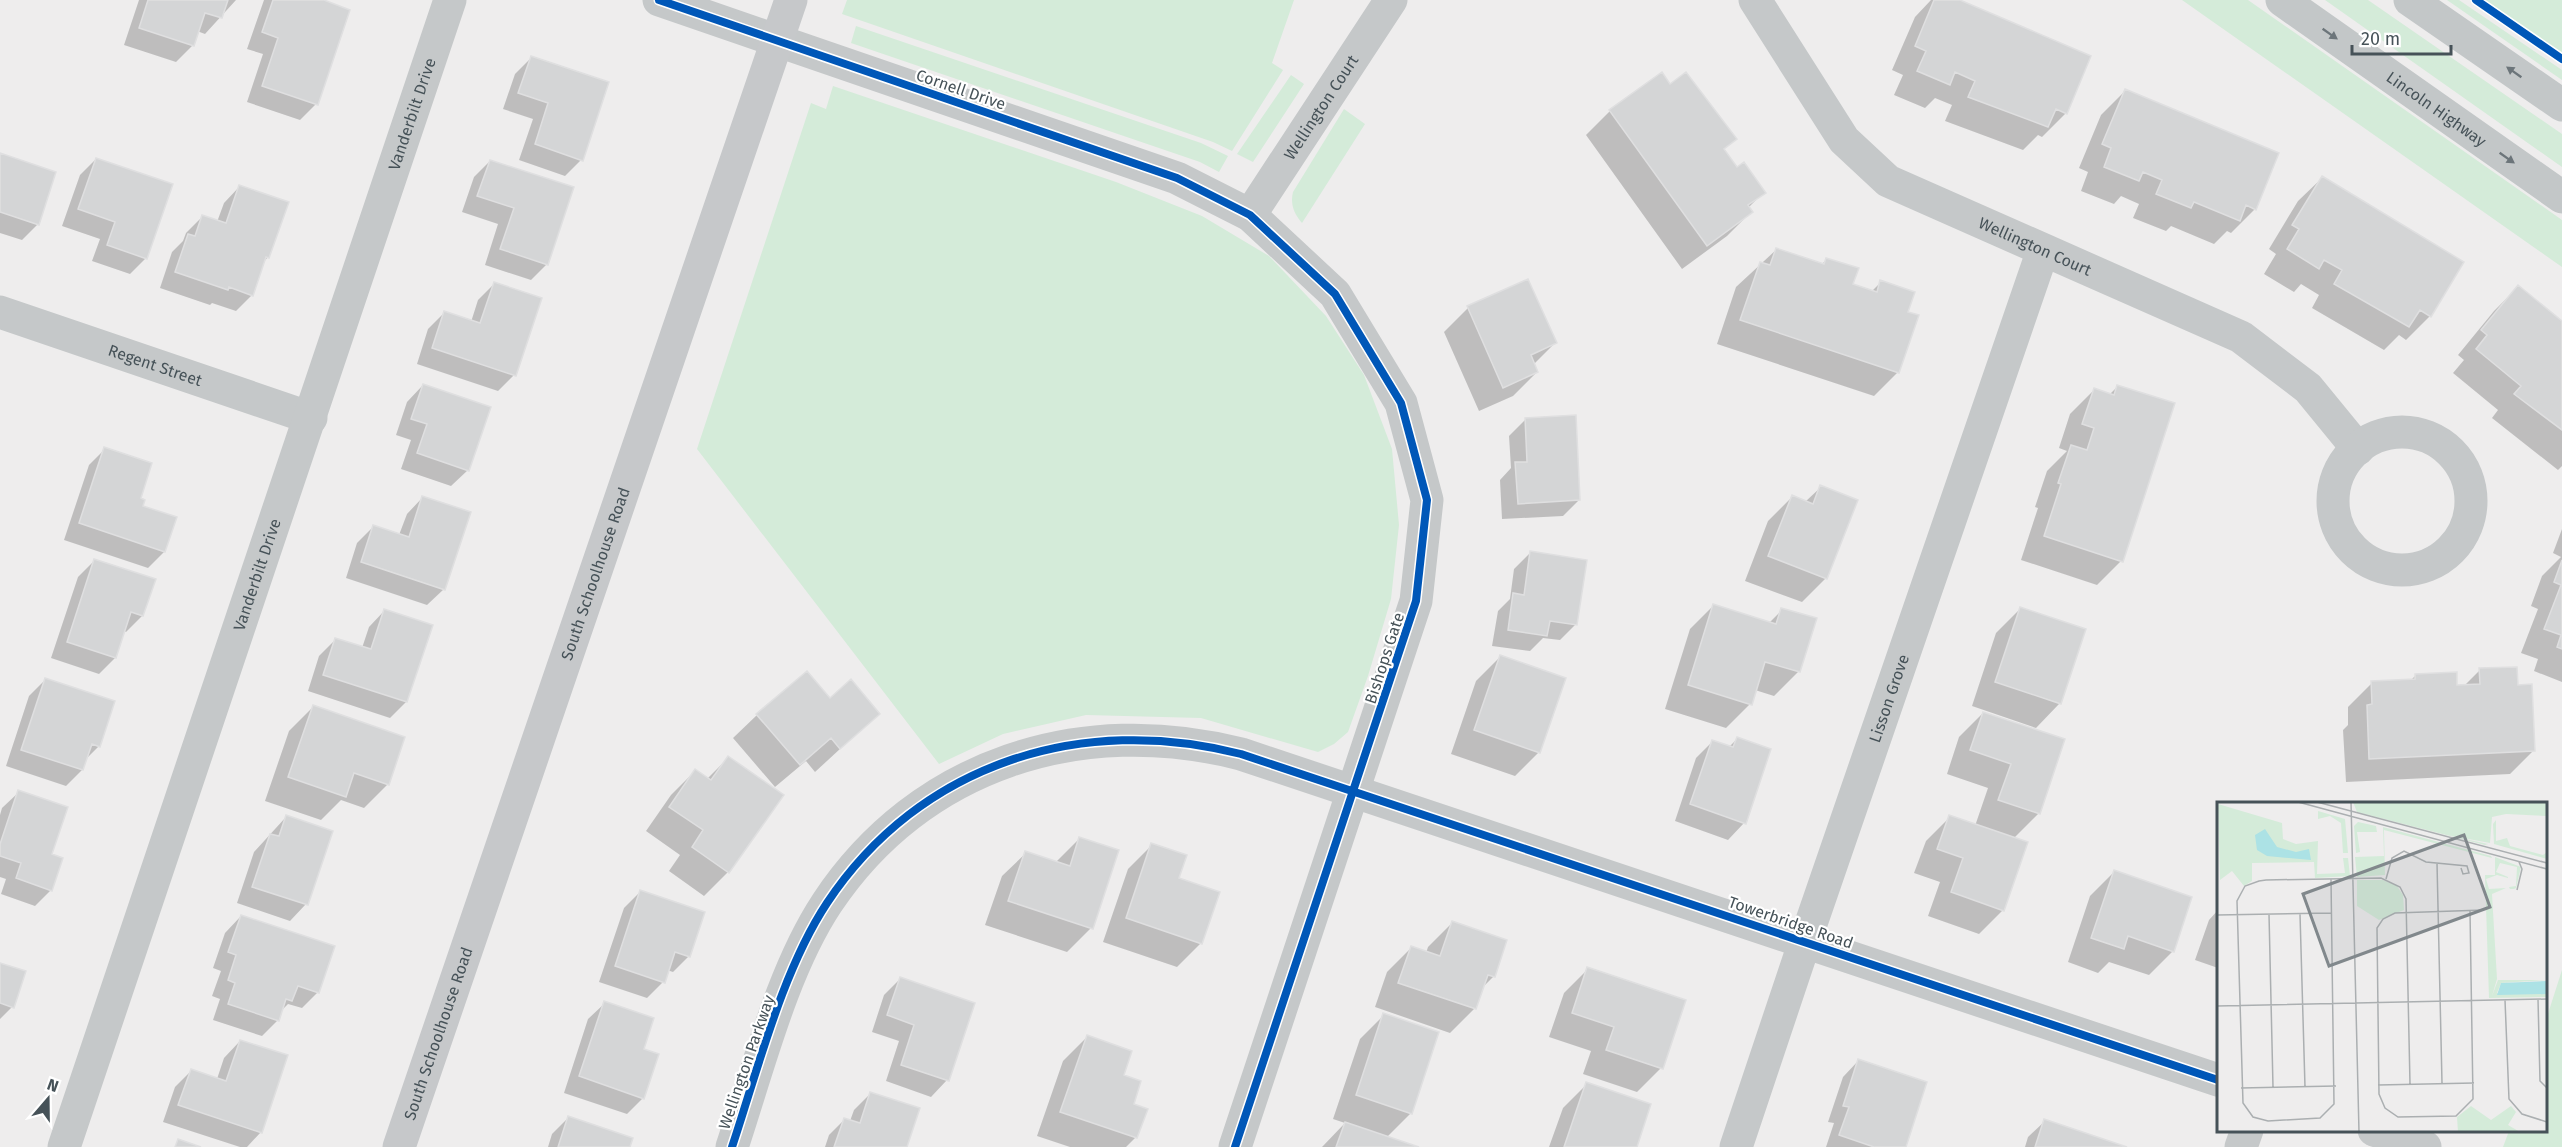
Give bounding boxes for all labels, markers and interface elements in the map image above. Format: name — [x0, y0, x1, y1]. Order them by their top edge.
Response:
scale bar — [2352, 18, 2451, 56]
one-way arrow — [2322, 28, 2338, 40]
text: 20 m — [2361, 28, 2400, 50]
street label: Wellington Court — [1280, 51, 1362, 163]
street label: Vanderbilt Drive — [384, 56, 440, 173]
street label: Cornell Drive — [914, 65, 1008, 114]
one-way arrow — [2506, 67, 2522, 78]
street label: Lincoln Highway — [2383, 68, 2490, 151]
one-way arrow — [2498, 152, 2514, 164]
street label: Wellington Court — [1976, 213, 2095, 280]
street label: Regent Street — [106, 341, 205, 390]
street label: South Schoolhouse Road — [557, 485, 634, 663]
street label: Vanderbilt Drive — [229, 516, 285, 633]
street label: Bishops Gate — [1361, 610, 1408, 706]
street label: Lisson Grove — [1865, 652, 1913, 745]
inset map — [2217, 802, 2547, 1132]
street label: Towerbridge Road — [1726, 892, 1856, 953]
street label: South Schoolhouse Road — [400, 945, 477, 1123]
street label: Wellington Parkway — [715, 992, 778, 1132]
north arrow — [18, 1069, 78, 1129]
text: N — [45, 1075, 61, 1096]

